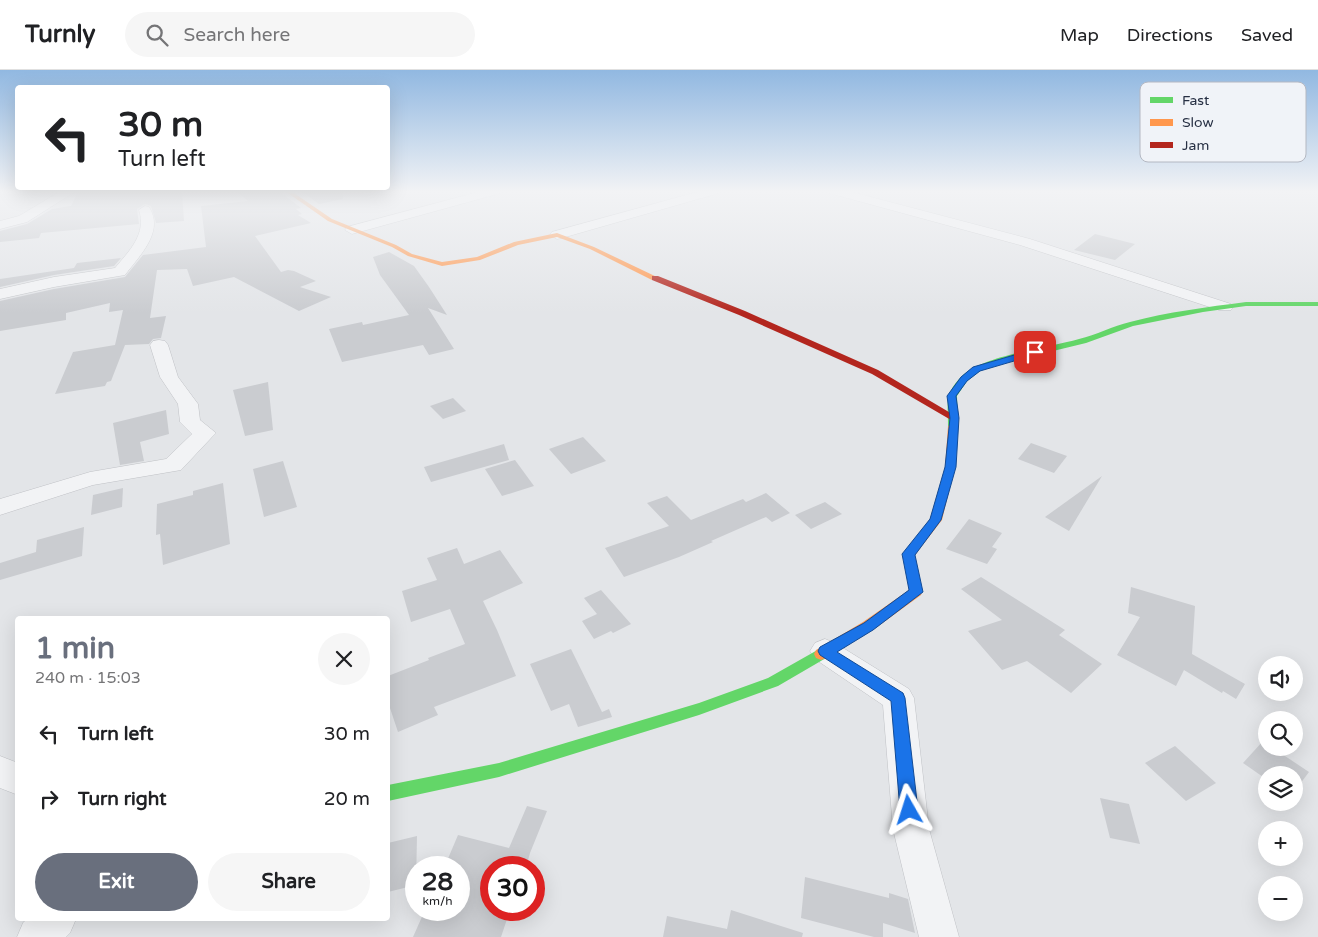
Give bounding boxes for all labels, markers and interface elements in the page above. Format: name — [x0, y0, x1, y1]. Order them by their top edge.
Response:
search box — [125, 12, 475, 57]
text: Turnly — [25, 20, 95, 49]
icon: search — [143, 21, 171, 49]
text: Search here — [183, 24, 290, 46]
text: Map — [1060, 24, 1099, 46]
text: Directions — [1127, 24, 1213, 46]
text: Saved — [1241, 24, 1293, 46]
legend — [1140, 82, 1306, 162]
text: Fast — [1182, 92, 1210, 109]
text: 30 m — [118, 104, 203, 146]
icon: left — [35, 105, 100, 170]
text: Slow — [1182, 114, 1214, 131]
text: Jam — [1182, 137, 1209, 154]
text: Turn left — [118, 146, 206, 172]
pin — [1014, 331, 1056, 373]
icon: arrive — [1021, 338, 1049, 366]
text: 1 min — [35, 630, 115, 667]
button: close — [318, 633, 370, 685]
map controls — [1258, 656, 1303, 921]
button: sound — [1258, 656, 1303, 701]
text: 240 m · 15:03 — [35, 668, 141, 688]
button: search — [1258, 711, 1303, 756]
icon: left — [35, 720, 63, 748]
text: Turn left — [78, 723, 154, 745]
text: 30 m — [324, 723, 370, 745]
button: layers — [1258, 766, 1303, 811]
position arrow — [882, 783, 934, 835]
icon: right — [35, 785, 63, 813]
text: Turn right — [78, 788, 166, 810]
text: 20 m — [324, 788, 370, 810]
button: + — [1258, 821, 1303, 866]
button: Exit — [35, 853, 198, 911]
button: Share — [208, 853, 370, 911]
speed limit sign: 30 — [480, 856, 545, 921]
text: 28 — [422, 867, 453, 897]
button: − — [1258, 876, 1303, 921]
text: km/h — [422, 894, 453, 908]

